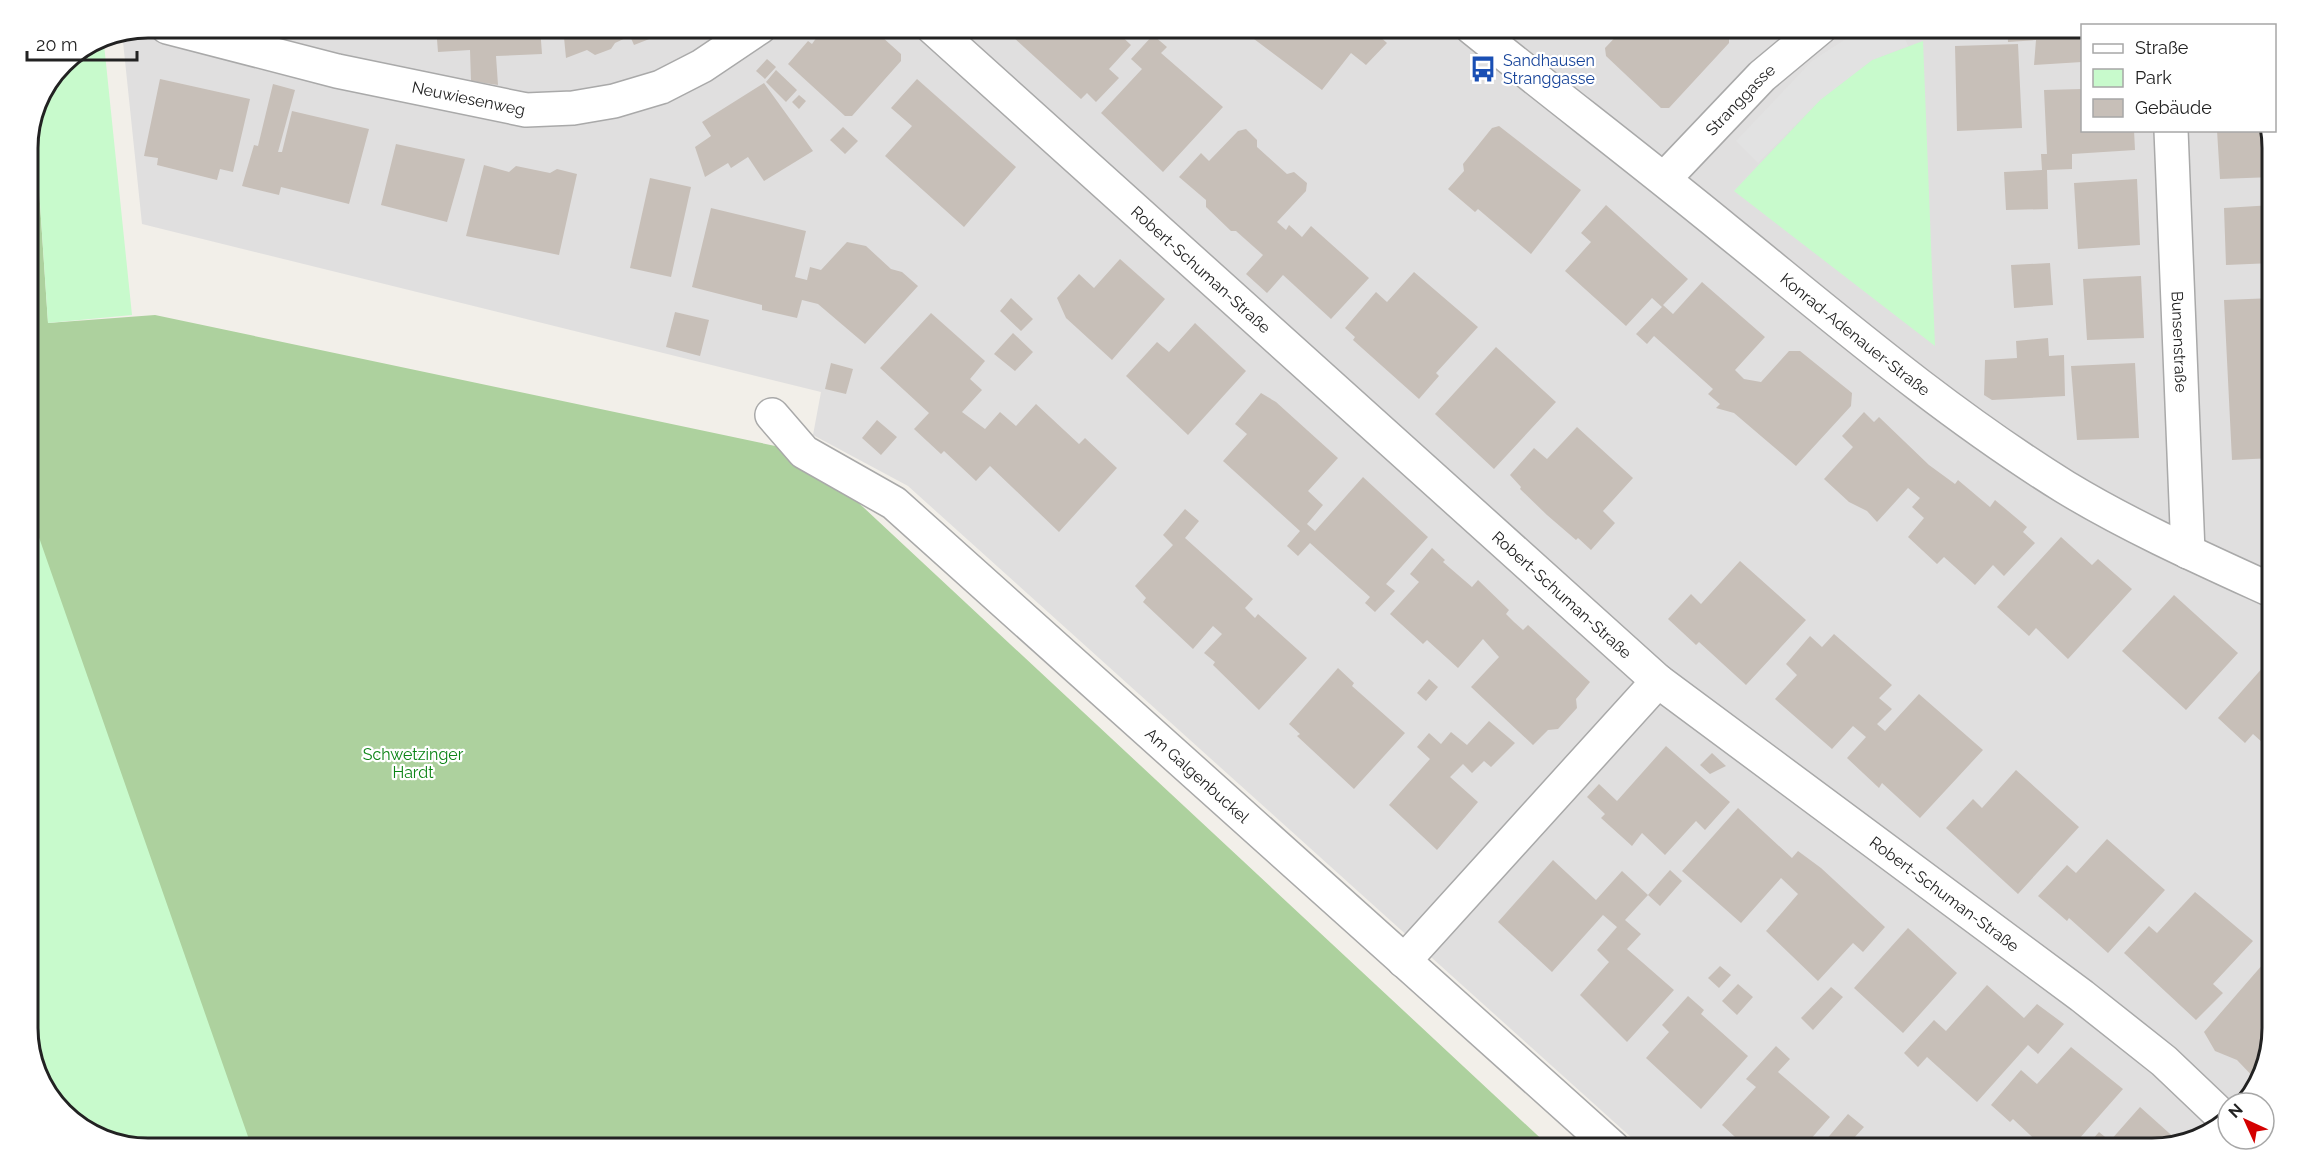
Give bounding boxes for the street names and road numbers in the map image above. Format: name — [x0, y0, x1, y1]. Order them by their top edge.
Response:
street label: Stranggasse — [1701, 60, 1779, 139]
street label: Neuwiesenweg — [410, 77, 527, 119]
street label: Robert-Schuman-Straße — [1127, 202, 1275, 337]
street label: Konrad-Adenauer-Straße — [1777, 269, 1934, 400]
street label: Bunsenstraße — [2168, 291, 2191, 393]
street label: Robert-Schuman-Straße — [1488, 527, 1636, 662]
street label: Am Galgenbuckel — [1142, 724, 1254, 827]
street label: Robert-Schuman-Straße — [1866, 832, 2023, 955]

